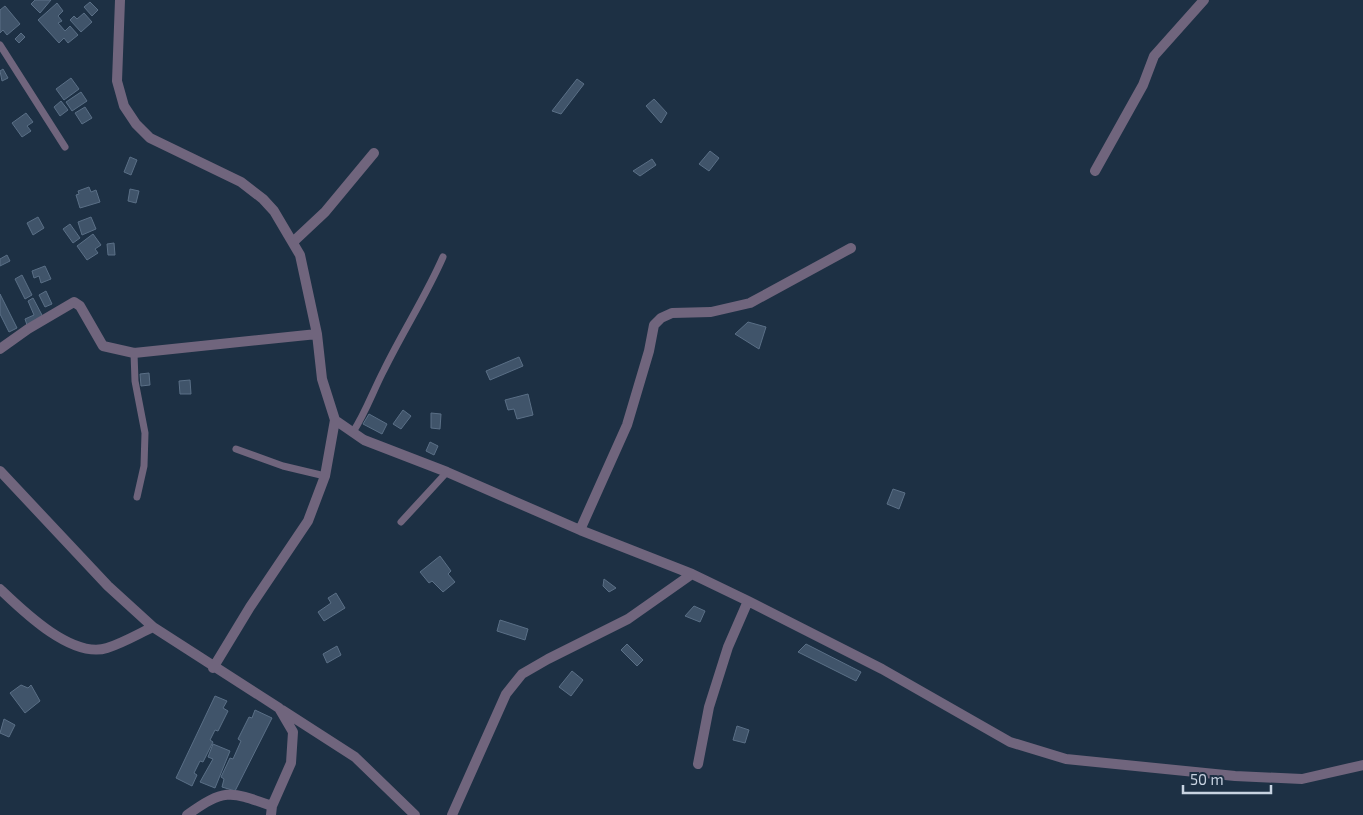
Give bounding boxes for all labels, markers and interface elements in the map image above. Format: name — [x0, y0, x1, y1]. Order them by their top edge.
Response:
scale bar — [1183, 762, 1270, 794]
text: 50 m — [1190, 770, 1224, 788]

